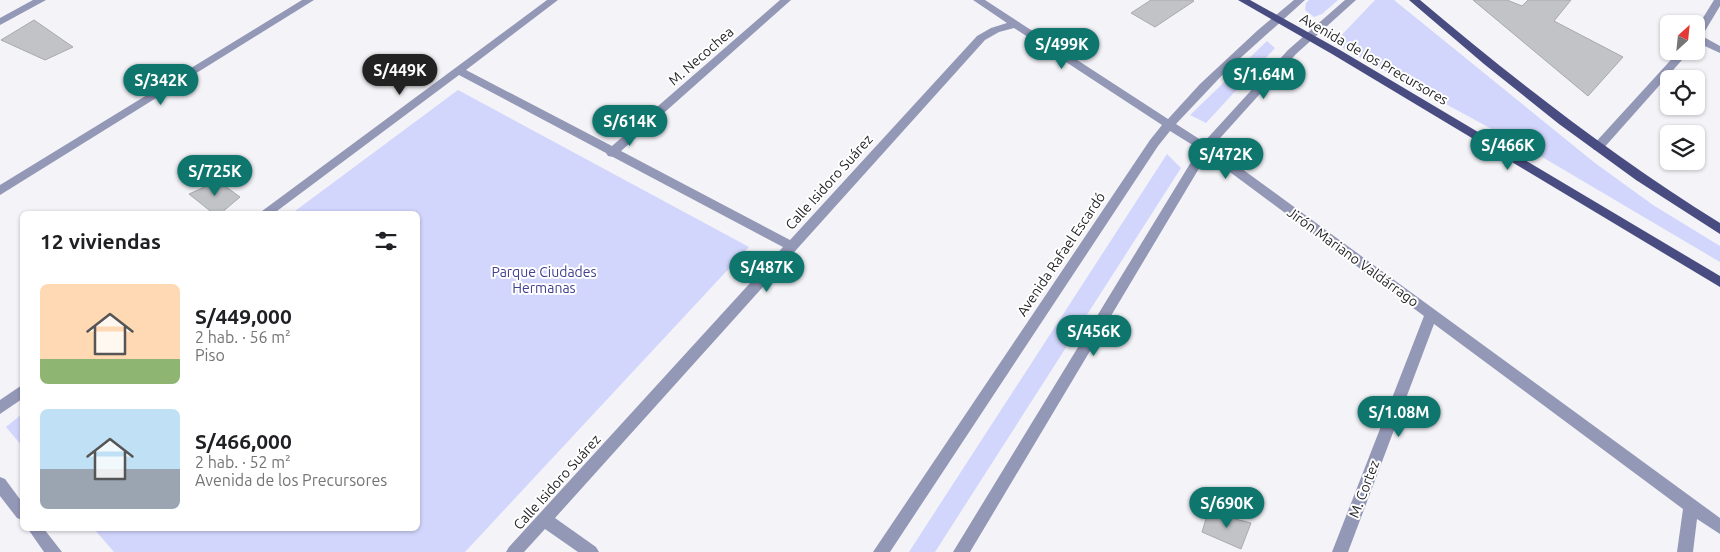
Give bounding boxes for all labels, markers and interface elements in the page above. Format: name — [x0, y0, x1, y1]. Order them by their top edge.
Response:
street label: Avenida de los Precursores — [1297, 10, 1451, 108]
north arrow — [1660, 15, 1705, 60]
map controls — [1660, 15, 1705, 170]
street label: M. Necochea — [665, 24, 737, 88]
pin: S/499K — [1021, 28, 1103, 70]
text: S/499K — [1035, 35, 1089, 53]
pin: S/449K — [359, 54, 441, 96]
pin: S/1.64M — [1218, 58, 1310, 100]
text: S/449K — [373, 61, 427, 79]
pin: S/342K — [120, 64, 202, 106]
text: S/1.64M — [1234, 65, 1294, 83]
button: locate — [1660, 70, 1705, 115]
text: S/342K — [134, 71, 188, 89]
pin: S/614K — [589, 104, 671, 147]
text: S/614K — [603, 112, 657, 130]
button: layers — [1660, 125, 1705, 170]
pin: S/466K — [1467, 128, 1549, 171]
street label: Calle Isidoro Suárez — [782, 131, 876, 233]
text: S/466K — [1481, 136, 1535, 154]
pin: S/472K — [1185, 138, 1267, 180]
text: S/472K — [1199, 145, 1253, 163]
pin: S/725K — [174, 154, 256, 197]
text: S/725K — [188, 162, 242, 180]
street label: Avenida Rafael Escardó — [1014, 189, 1108, 319]
street label: Jirón Mariano Valdárrago — [1284, 204, 1422, 310]
icon: filters — [372, 227, 400, 255]
text: 12 viviendas — [40, 229, 161, 253]
pin: S/487K — [726, 250, 808, 293]
text: S/487K — [740, 258, 794, 276]
park label: Parque Ciudades Hermanas — [491, 264, 597, 296]
icon: home — [80, 304, 140, 364]
text: S/449,000 — [195, 304, 292, 328]
pin: S/456K — [1053, 314, 1135, 357]
text: S/456K — [1067, 322, 1121, 340]
text: 2 hab. · 56 m² — [195, 328, 291, 346]
text: Piso — [195, 346, 225, 364]
pin: S/1.08M — [1353, 396, 1445, 438]
text: S/1.08M — [1369, 403, 1429, 421]
icon: home — [80, 429, 140, 489]
text: S/466,000 — [195, 429, 292, 453]
street label: Calle Isidoro Suárez — [510, 431, 604, 533]
text: 2 hab. · 52 m² — [195, 453, 291, 471]
street label: M. Cortez — [1346, 458, 1382, 520]
text: Avenida de los Precursores — [195, 471, 387, 489]
pin: S/690K — [1186, 486, 1268, 529]
text: S/690K — [1200, 494, 1254, 512]

